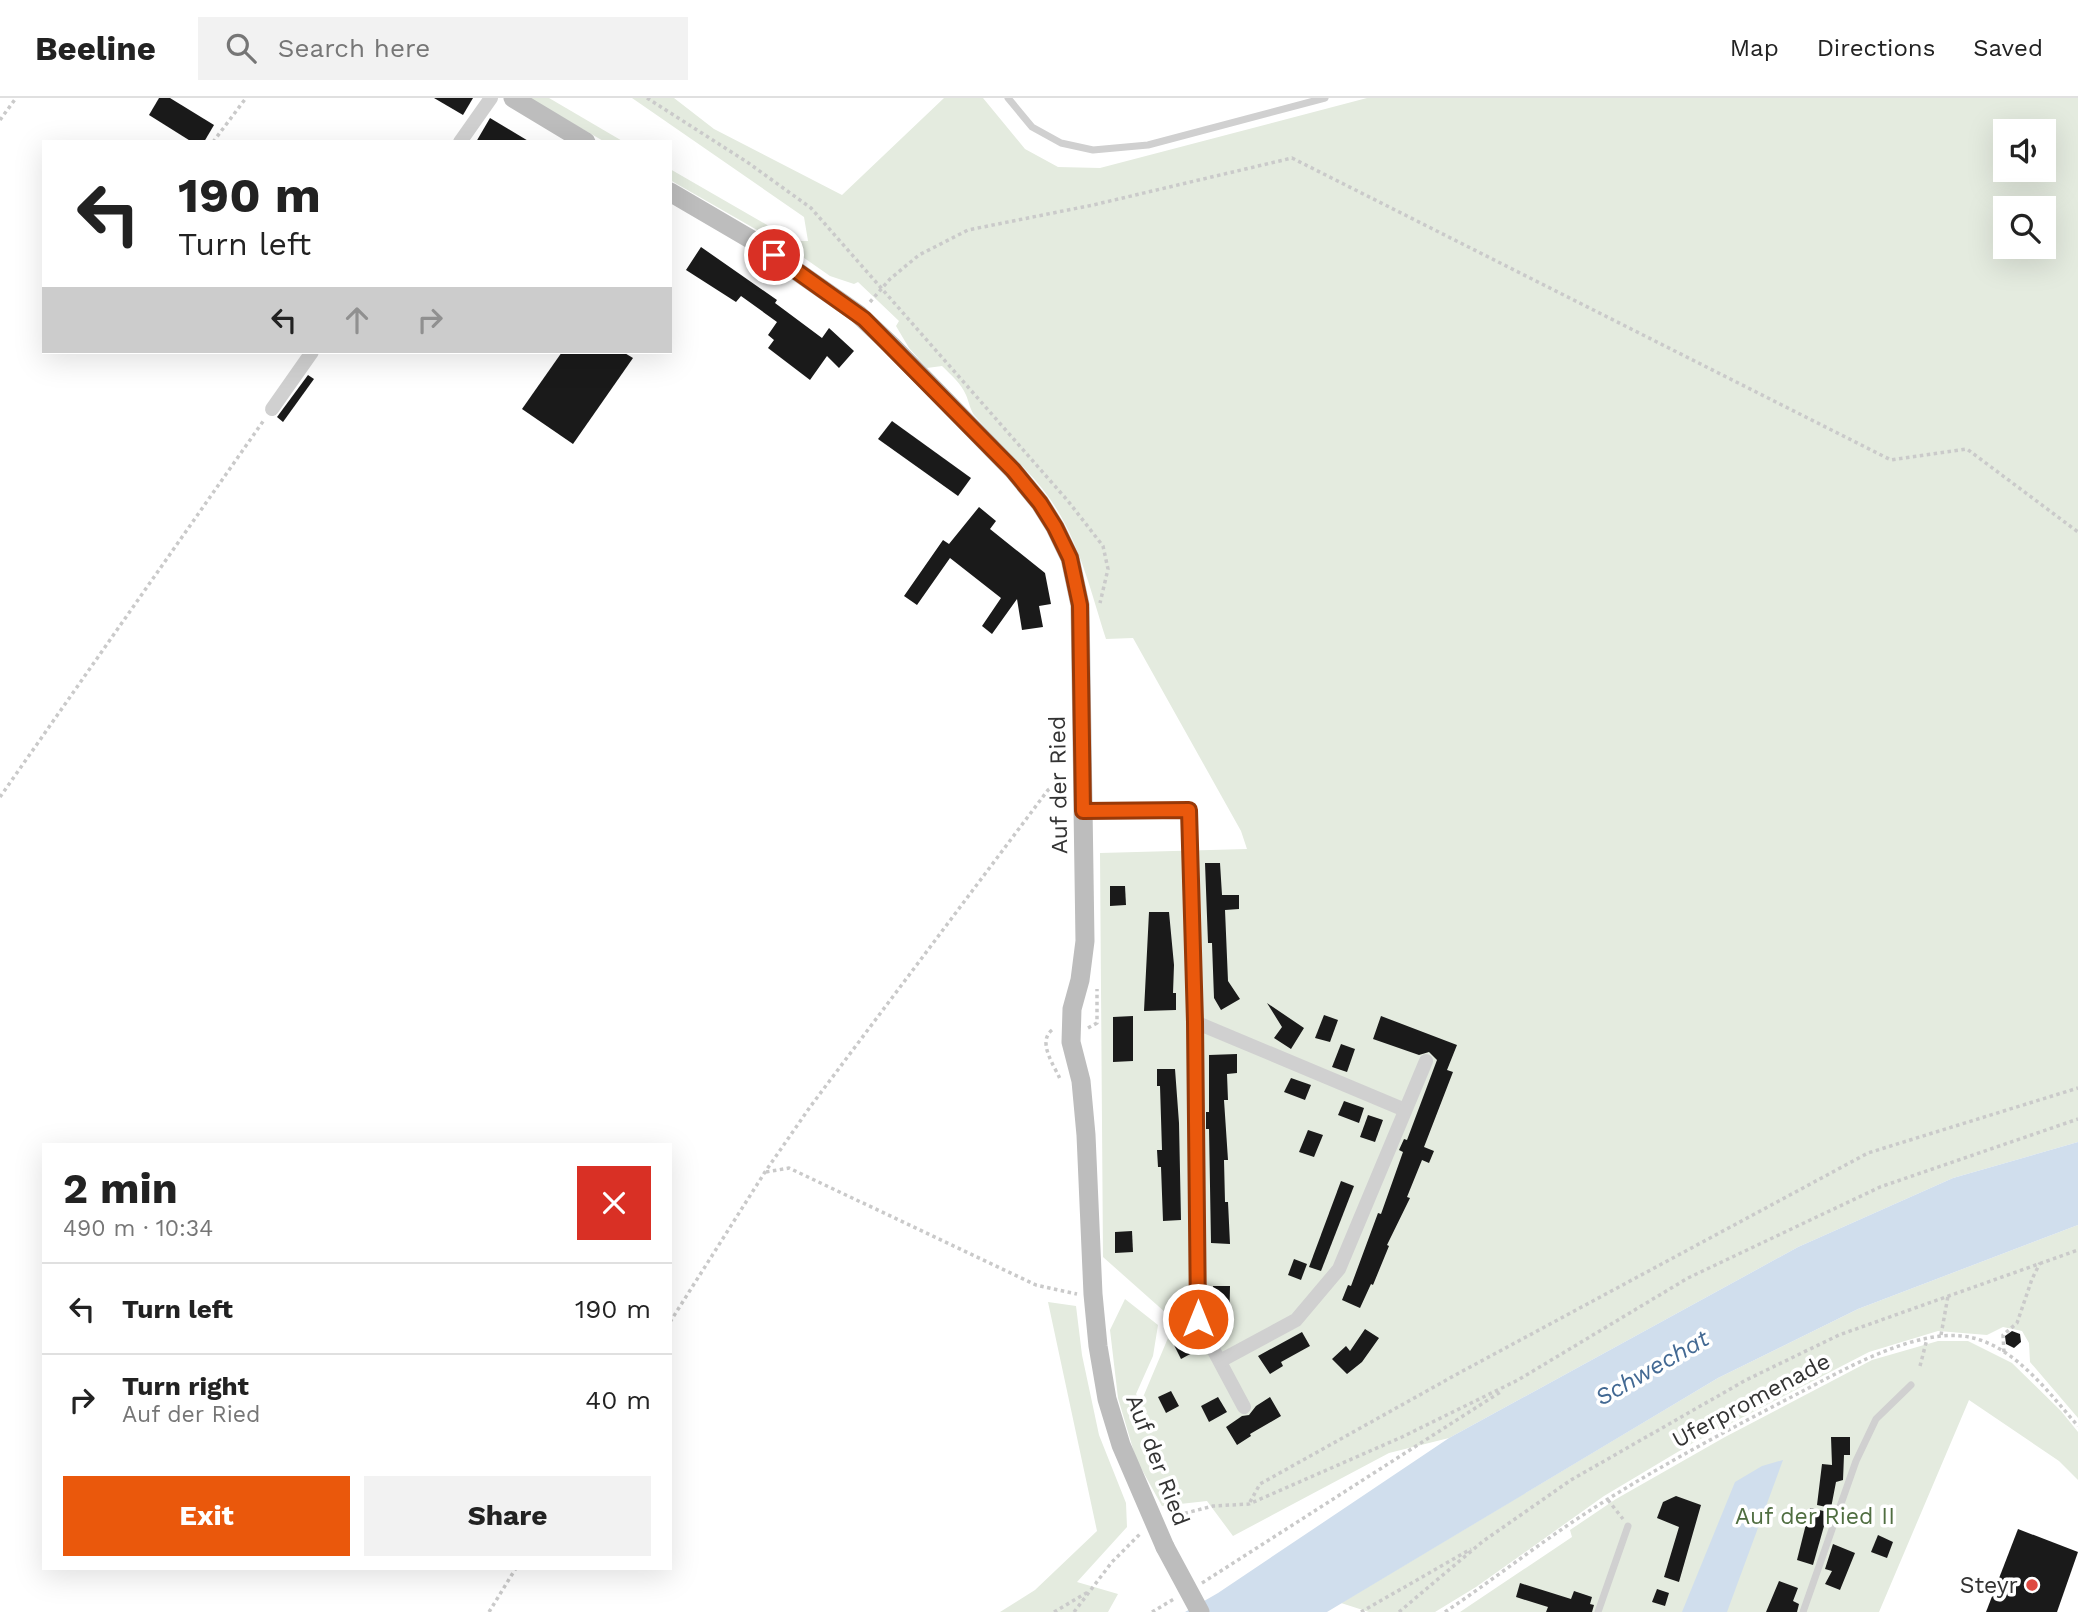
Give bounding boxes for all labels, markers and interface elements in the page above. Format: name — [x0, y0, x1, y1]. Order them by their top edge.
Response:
search box — [198, 17, 688, 80]
text: Beeline — [35, 29, 156, 68]
icon: search — [222, 29, 260, 67]
text: Search here — [278, 33, 430, 63]
text: Map — [1730, 34, 1779, 62]
text: Directions — [1817, 34, 1935, 62]
text: Saved — [1973, 34, 2043, 62]
map controls — [1993, 119, 2056, 259]
button: sound — [1993, 119, 2056, 182]
text: 190 m — [178, 166, 321, 224]
icon: left — [63, 168, 154, 259]
button: search — [1993, 196, 2056, 259]
text: Turn left — [178, 225, 311, 263]
pin — [744, 225, 804, 285]
icon: arrive — [755, 236, 793, 274]
icon: left — [265, 301, 303, 339]
icon: ahead — [338, 301, 376, 339]
icon: right — [411, 301, 449, 339]
street label: Auf der Ried — [1044, 716, 1073, 854]
text: 2 min — [63, 1164, 178, 1213]
button: close — [577, 1166, 651, 1240]
text: 490 m · 10:34 — [63, 1215, 213, 1242]
position arrow — [1161, 1282, 1235, 1356]
icon: left — [63, 1290, 101, 1328]
text: Turn left — [122, 1294, 233, 1324]
text: 190 m — [575, 1294, 651, 1324]
water label: Schwechat — [1590, 1324, 1715, 1412]
street label: Uferpromenade — [1668, 1347, 1835, 1453]
text: Turn right — [122, 1371, 249, 1401]
icon: right — [63, 1381, 101, 1419]
text: 40 m — [585, 1385, 651, 1415]
street label: Auf der Ried — [1120, 1391, 1195, 1530]
text: Auf der Ried — [122, 1401, 261, 1428]
button: Exit — [63, 1476, 350, 1556]
button: Share — [364, 1476, 651, 1556]
park label: Auf der Ried II — [1735, 1503, 1895, 1530]
place label: Steyr — [1960, 1572, 2018, 1599]
marker: Steyr — [2024, 1577, 2040, 1593]

